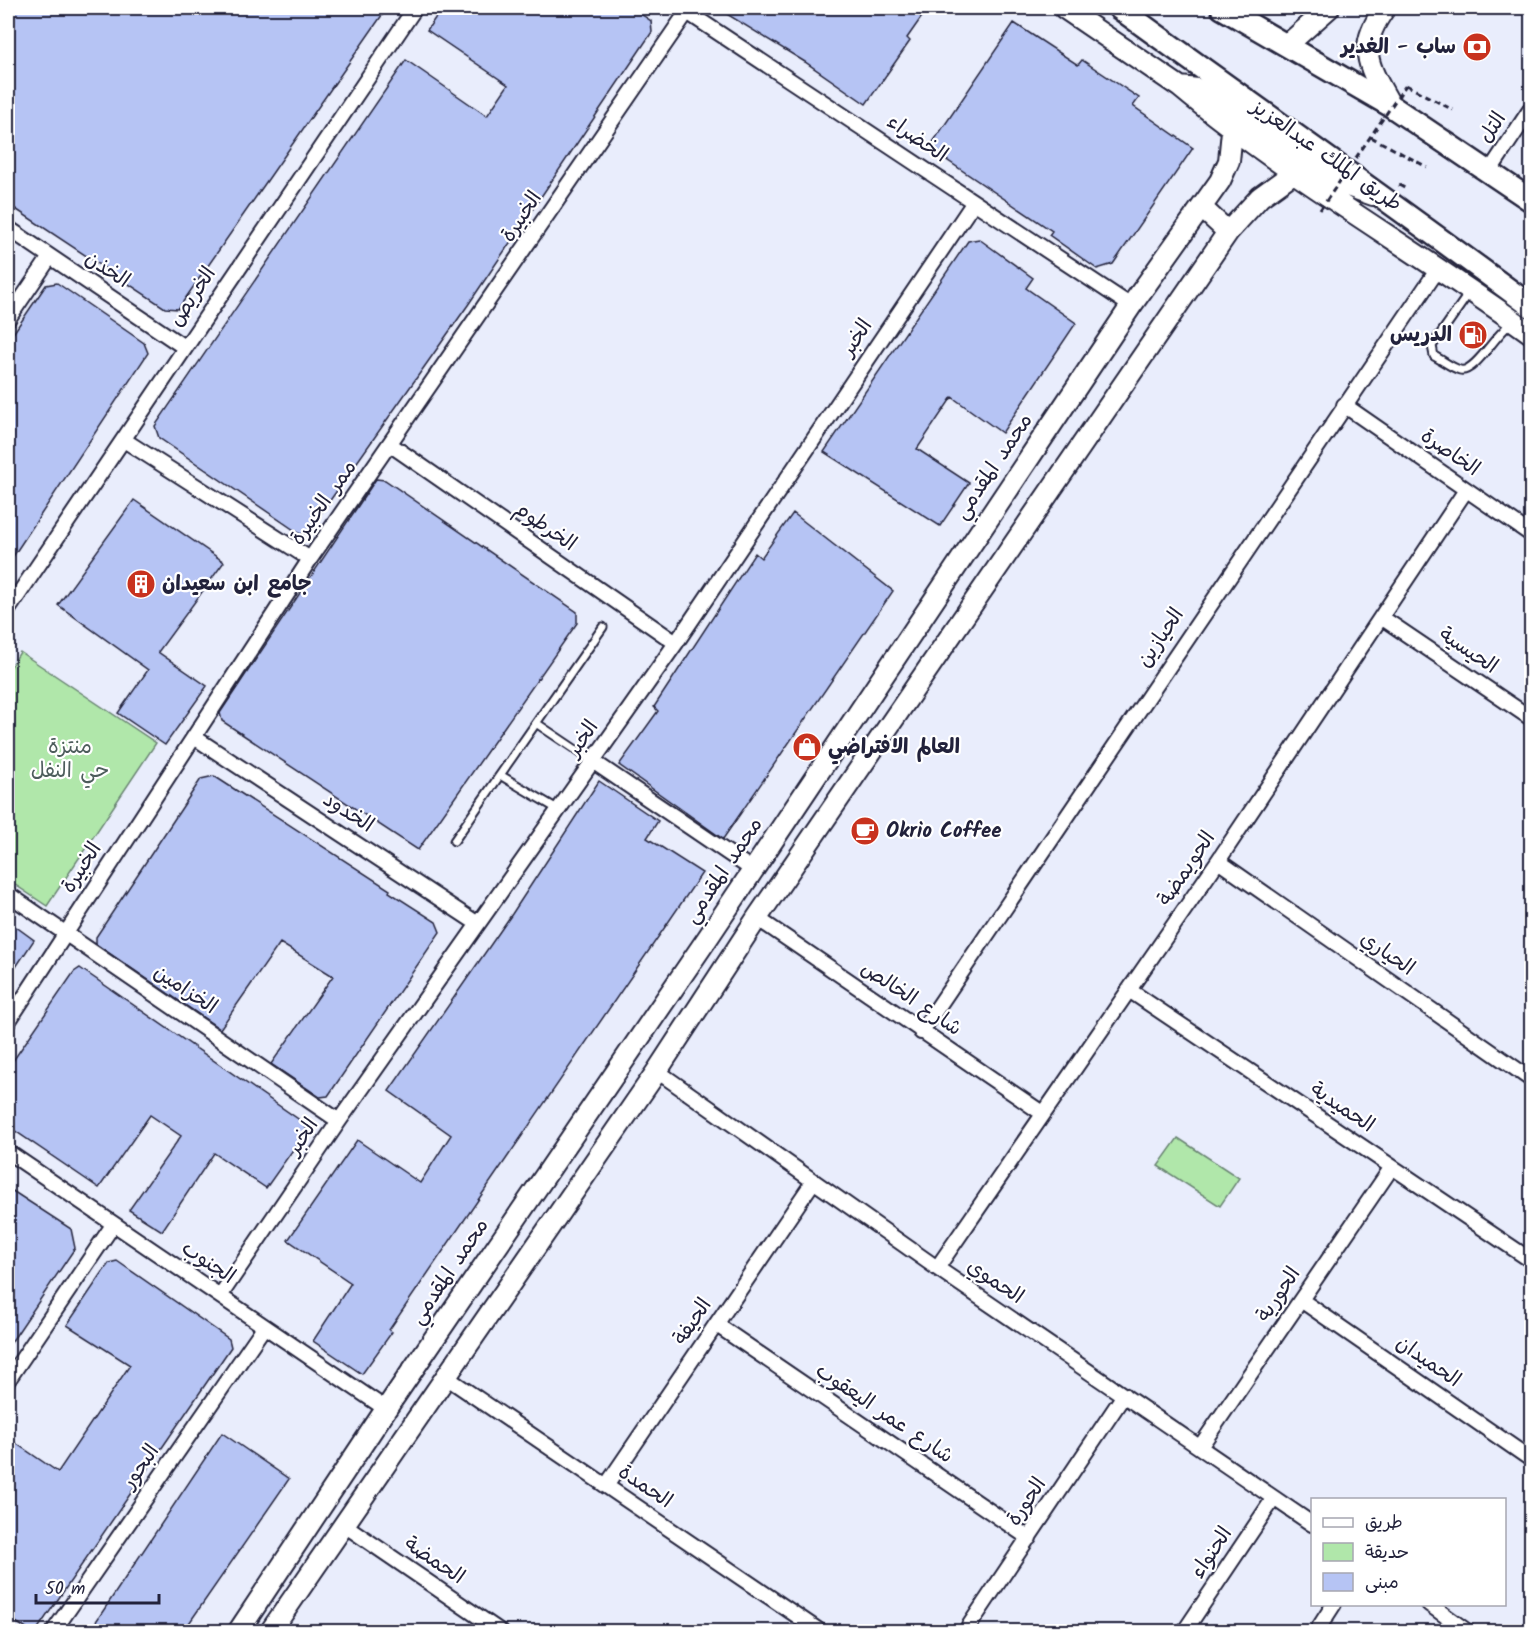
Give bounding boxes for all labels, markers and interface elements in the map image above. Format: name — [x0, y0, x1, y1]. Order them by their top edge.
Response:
place label: ساب - الغدير — [1339, 31, 1456, 64]
bank icon: ساب - الغدير — [1461, 31, 1493, 63]
street label: طريق الملك عبدالعزيز — [1242, 90, 1409, 221]
street label: الخضراء — [880, 106, 954, 172]
street label: التل — [1470, 106, 1516, 150]
street label: الخبيرة — [493, 185, 551, 249]
street label: الخذن — [78, 243, 136, 297]
street label: الخريص — [161, 260, 225, 334]
street label: الخبر — [831, 312, 882, 365]
place label: الدريس — [1390, 319, 1452, 352]
fuel station icon: الدريس — [1457, 319, 1489, 351]
street label: محمد المقدمي — [946, 407, 1043, 528]
street label: الخاصرة — [1413, 420, 1487, 486]
street label: ممر الخبيرة — [282, 453, 366, 553]
street label: الخرطوم — [507, 494, 583, 560]
building icon: جامع ابن سعيدان — [125, 568, 157, 600]
place label: جامع ابن سعيدان — [162, 568, 311, 601]
street label: الحيازين — [1129, 601, 1193, 675]
street label: الحيسية — [1432, 619, 1504, 683]
street label: الخبر — [557, 713, 608, 766]
park label: منتزة حي النفل — [31, 731, 109, 789]
shop icon: العالم الافتراضي — [791, 731, 823, 763]
place label: العالم الافتراضي — [828, 731, 960, 765]
street label: الخدود — [316, 784, 380, 842]
street label: محمد المقدمي — [676, 811, 773, 932]
cafe icon: Okrio Coffee — [849, 815, 881, 847]
place label: Okrio Coffee — [886, 815, 1001, 848]
street label: الحويمضة — [1150, 825, 1224, 913]
street label: الخبيرة — [53, 836, 111, 900]
street label: الحياري — [1353, 923, 1421, 985]
street label: شارع الخالص — [854, 953, 968, 1045]
street label: الخزامين — [146, 956, 224, 1024]
street label: الحميدية — [1303, 1074, 1381, 1142]
street label: الخبر — [277, 1111, 328, 1164]
street label: محمد المقدمي — [402, 1212, 499, 1333]
street label: الجنوب — [174, 1233, 242, 1293]
street label: الحموي — [960, 1251, 1030, 1313]
street label: الحورية — [1248, 1261, 1310, 1329]
street label: الحيفة — [665, 1292, 721, 1352]
street label: الحميدان — [1388, 1327, 1468, 1397]
street label: شارع عمر اليعقوب — [808, 1355, 960, 1473]
street label: البحور — [112, 1438, 168, 1498]
street label: الحمدة — [611, 1457, 679, 1517]
street label: الحورة — [999, 1471, 1055, 1533]
legend — [1311, 1498, 1506, 1606]
text: طريق — [1365, 1509, 1403, 1538]
street label: الحنواء — [1182, 1520, 1242, 1586]
street label: الحمضة — [397, 1528, 471, 1594]
text: حديقة — [1365, 1539, 1409, 1568]
scale bar — [36, 1567, 159, 1605]
text: مبنى — [1365, 1569, 1399, 1598]
text: 50 m — [45, 1575, 85, 1604]

